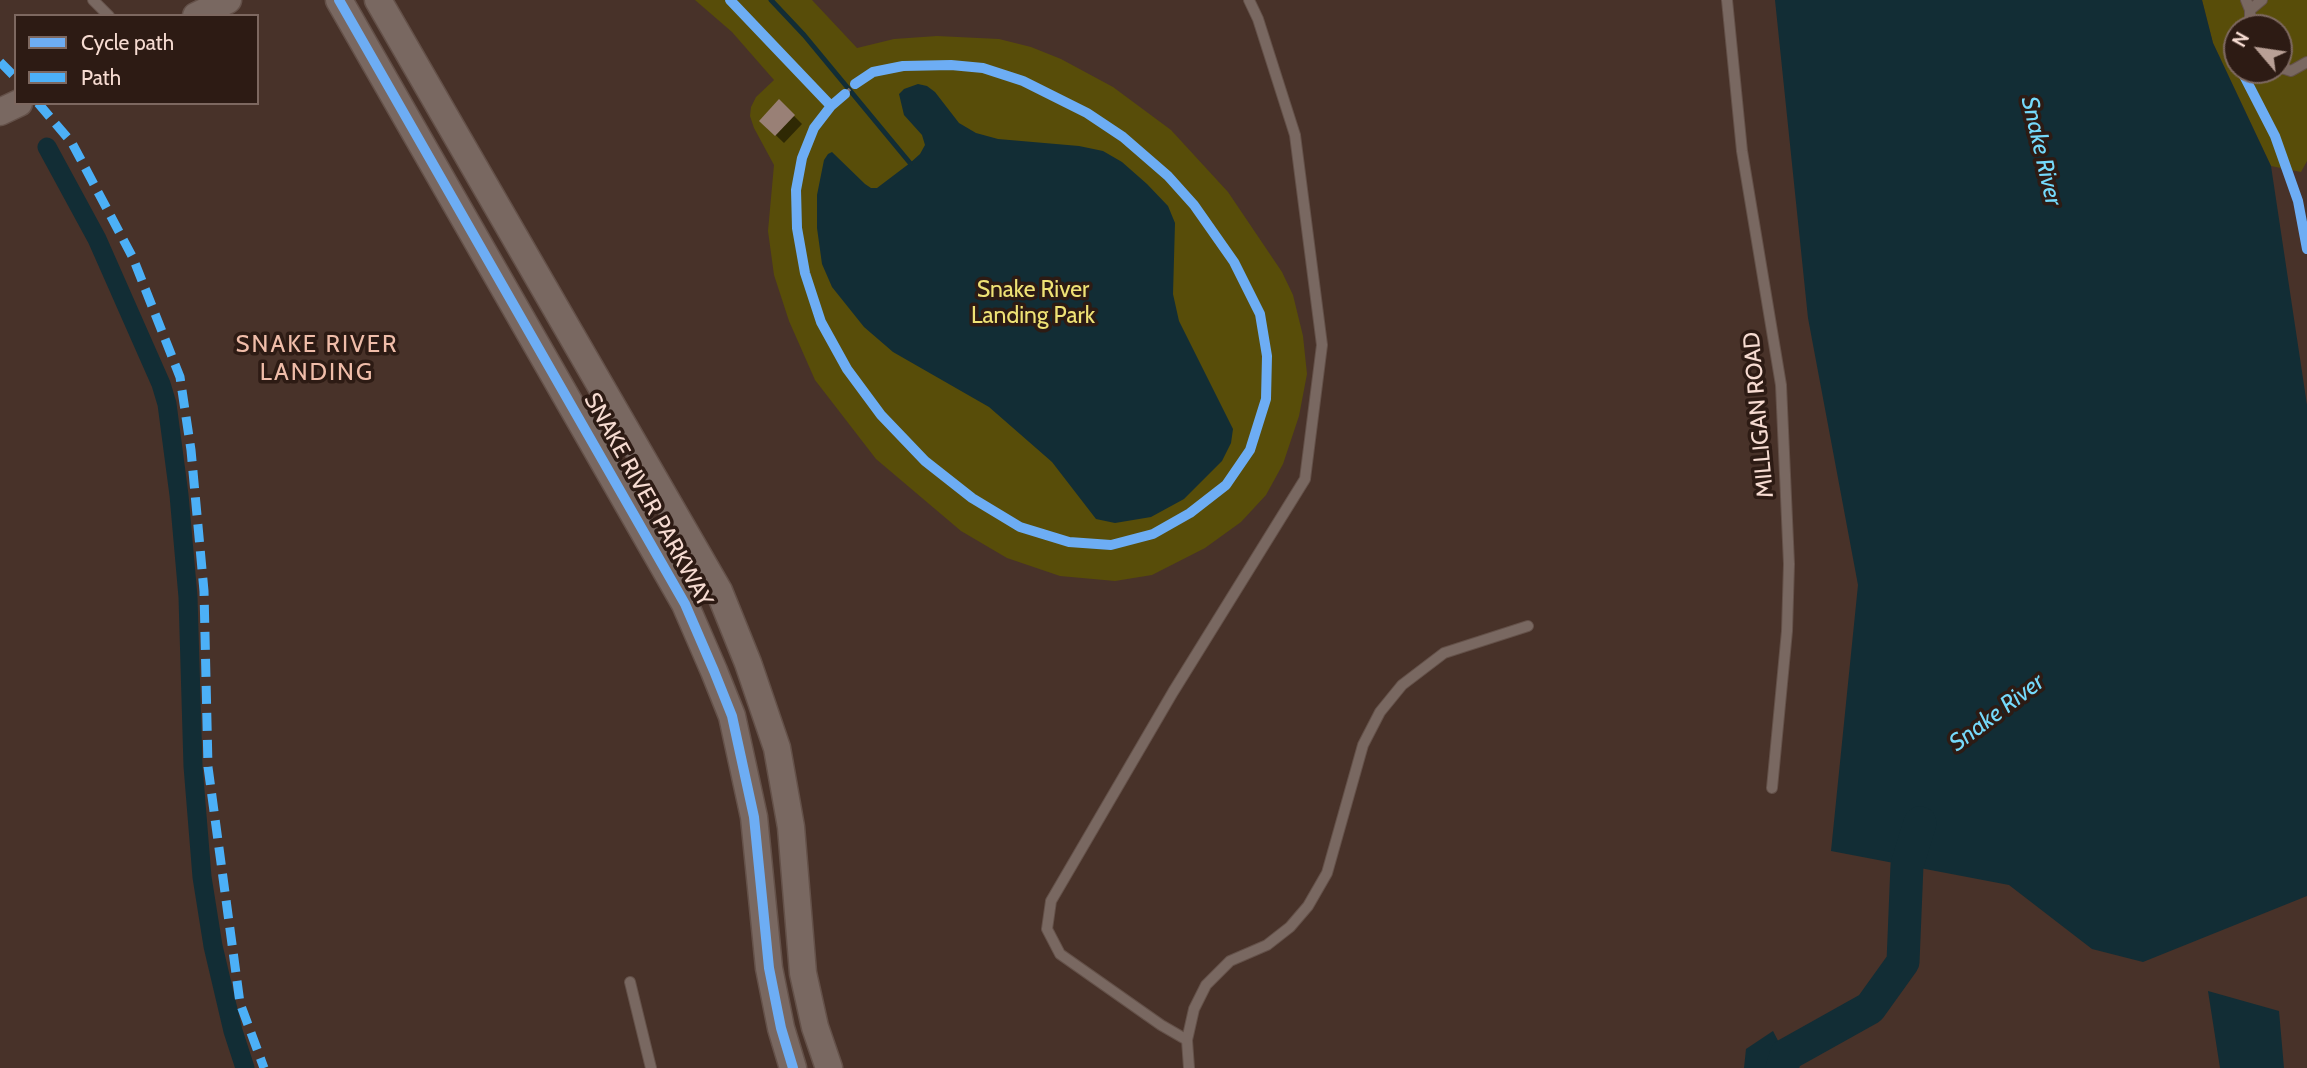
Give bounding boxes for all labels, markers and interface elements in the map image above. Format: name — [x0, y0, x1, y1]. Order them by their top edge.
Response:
legend — [14, 14, 259, 105]
north arrow — [2223, 14, 2293, 84]
text: N — [2228, 28, 2254, 51]
text: Cycle path — [81, 30, 174, 55]
text: Path — [81, 65, 121, 90]
water label: Snake River — [2014, 94, 2068, 208]
park label: Snake River Landing Park — [971, 276, 1095, 330]
district label: SNAKE RIVER LANDING — [237, 331, 397, 387]
street label: MILLIGAN ROAD — [1738, 331, 1780, 499]
street label: SNAKE RIVER PARKWAY — [578, 388, 718, 612]
water label: Snake River — [1944, 668, 2050, 758]

